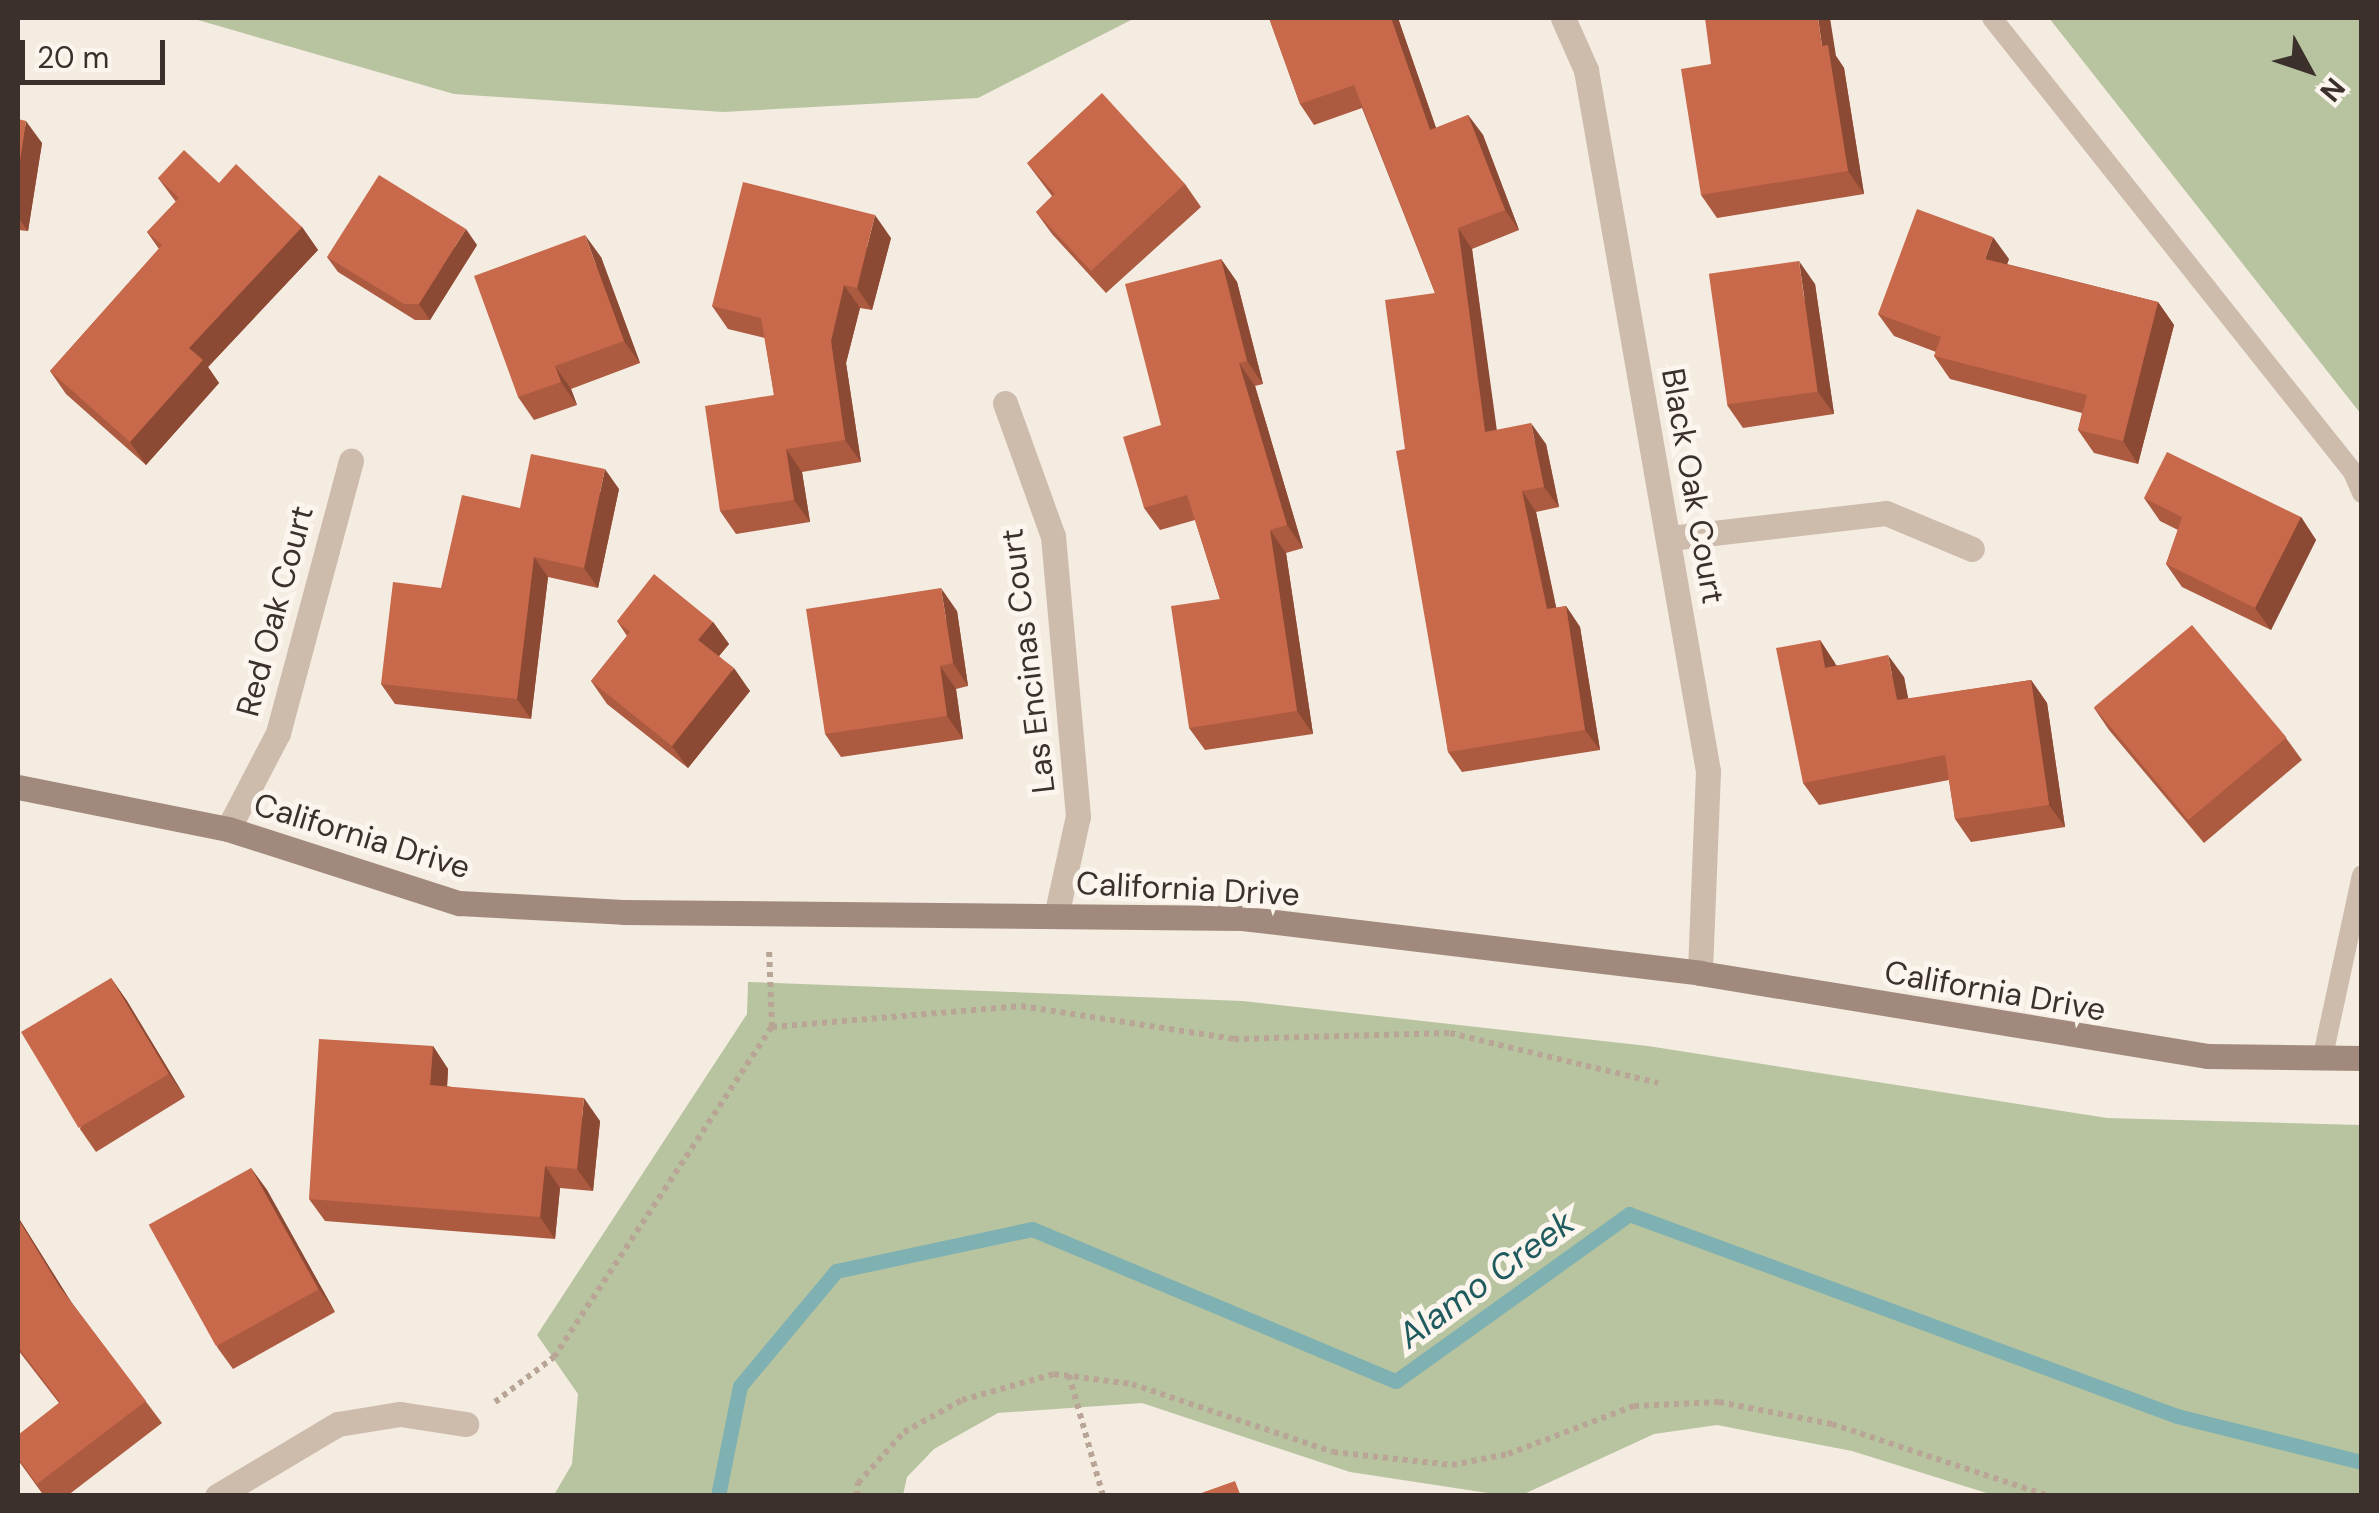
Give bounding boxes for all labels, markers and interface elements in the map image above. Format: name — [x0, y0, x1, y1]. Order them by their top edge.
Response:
scale bar — [25, 20, 170, 82]
north arrow — [2259, 20, 2359, 120]
text: 20 m — [37, 38, 109, 77]
text: N — [2312, 70, 2353, 109]
street label: Black Oak Court — [1653, 365, 1733, 607]
street label: Red Oak Court — [228, 502, 322, 720]
street label: Las Encinas Court — [993, 527, 1063, 795]
street label: California Drive — [249, 785, 475, 887]
street label: California Drive — [1075, 864, 1301, 914]
street label: California Drive — [1881, 953, 2109, 1029]
water label: Alamo Creek — [1390, 1201, 1582, 1357]

